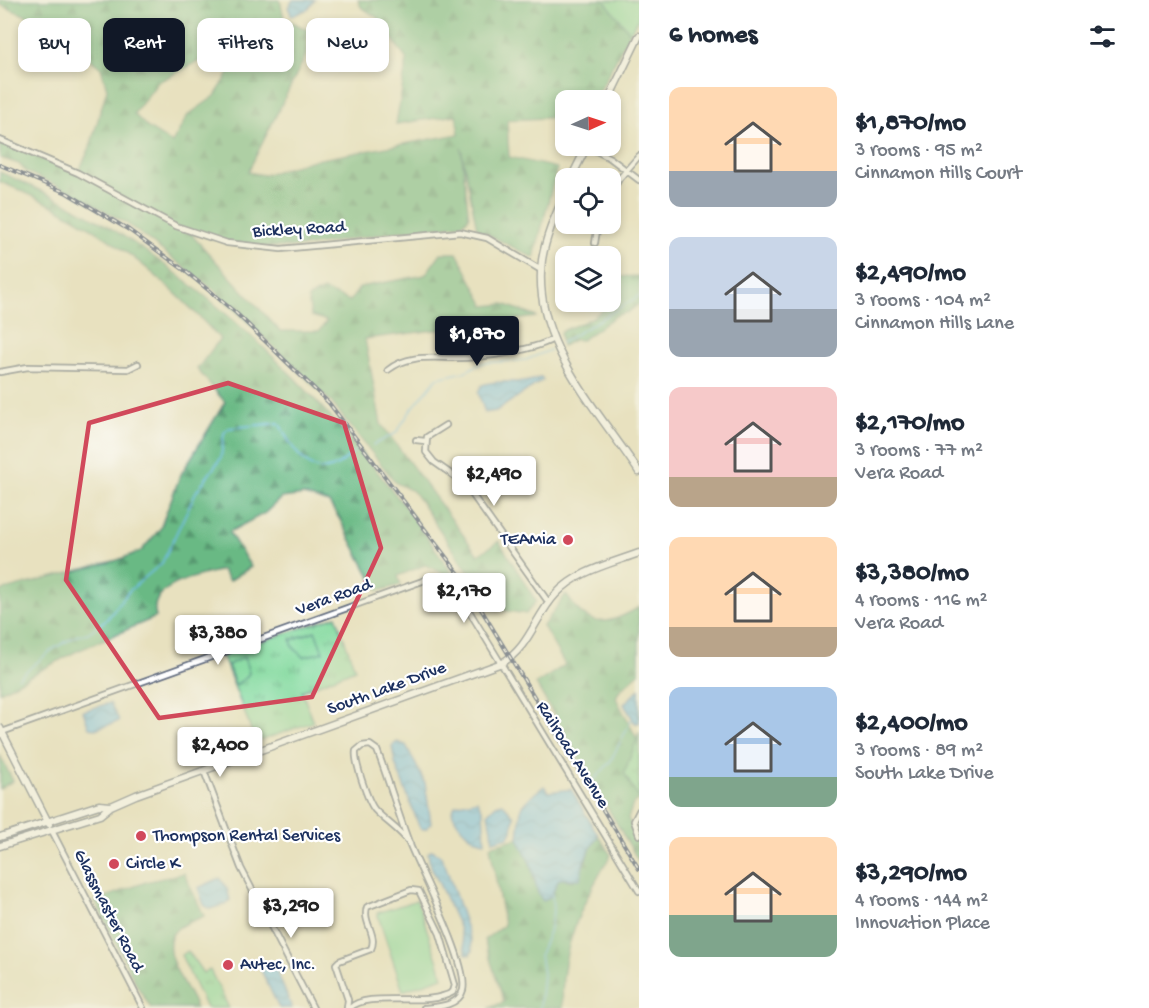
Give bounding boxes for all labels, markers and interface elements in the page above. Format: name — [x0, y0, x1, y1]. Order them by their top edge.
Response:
chip: Buy — [18, 18, 91, 72]
chip: Rent — [103, 18, 185, 72]
chip: Filters — [197, 18, 294, 72]
chip: New — [306, 18, 389, 72]
icon: filters — [1086, 20, 1119, 53]
text: 6 homes — [669, 21, 757, 52]
north arrow — [555, 90, 621, 156]
map controls — [555, 90, 621, 312]
text: $1,870/mo — [855, 109, 966, 140]
icon: home — [717, 111, 789, 183]
text: 3 rooms · 95 m² — [855, 140, 983, 163]
text: Cinnamon Hills Court — [855, 163, 1022, 186]
button: locate — [555, 168, 621, 234]
street label: Bickley Road — [251, 217, 347, 243]
button: layers — [555, 246, 621, 312]
text: $2,490/mo — [855, 259, 966, 290]
icon: home — [717, 261, 789, 333]
text: 3 rooms · 104 m² — [855, 290, 991, 313]
text: Cinnamon Hills Lane — [855, 313, 1014, 336]
pin: $1,870 — [428, 316, 526, 367]
text: $1,870 — [449, 324, 505, 347]
text: $2,170/mo — [855, 409, 965, 440]
icon: home — [717, 411, 789, 483]
text: 3 rooms · 77 m² — [855, 440, 983, 463]
pin: $2,490 — [445, 456, 543, 507]
text: Vera Road — [855, 463, 943, 486]
text: $2,490 — [466, 464, 522, 487]
place label: TEAMia — [500, 530, 557, 551]
marker: TEAMia — [561, 533, 575, 547]
text: $3,380/mo — [855, 559, 969, 590]
icon: home — [717, 561, 789, 633]
pin: $2,170 — [415, 573, 513, 624]
street label: Vera Road — [292, 574, 376, 622]
text: $2,170 — [437, 581, 491, 604]
text: 4 rooms · 116 m² — [855, 590, 988, 613]
text: Vera Road — [855, 613, 943, 636]
pin: $3,380 — [169, 615, 267, 666]
text: $3,380 — [189, 623, 247, 646]
street label: South Lake Drive — [325, 658, 450, 720]
street label: Railroad Avenue — [531, 698, 614, 813]
text: $2,400/mo — [855, 709, 968, 740]
icon: home — [717, 711, 789, 783]
pin: $2,400 — [171, 727, 269, 778]
text: $2,400 — [191, 735, 249, 758]
text: 3 rooms · 89 m² — [855, 740, 983, 763]
text: South Lake Drive — [855, 763, 994, 786]
place label: Thompson Rental Services — [152, 826, 341, 847]
marker: Thompson Rental Services — [134, 829, 148, 843]
street label: Glassmaster Road — [68, 846, 149, 977]
place label: Circle K — [126, 854, 182, 875]
marker: Circle K — [107, 857, 121, 871]
text: $3,290/mo — [855, 859, 967, 890]
icon: home — [717, 861, 789, 933]
pin: $3,290 — [242, 888, 340, 939]
text: 4 rooms · 144 m² — [855, 890, 988, 913]
text: $3,290 — [263, 896, 319, 919]
text: Innovation Place — [855, 913, 990, 936]
place label: Avtec, Inc. — [240, 955, 316, 976]
marker: Avtec, Inc. — [221, 958, 235, 972]

